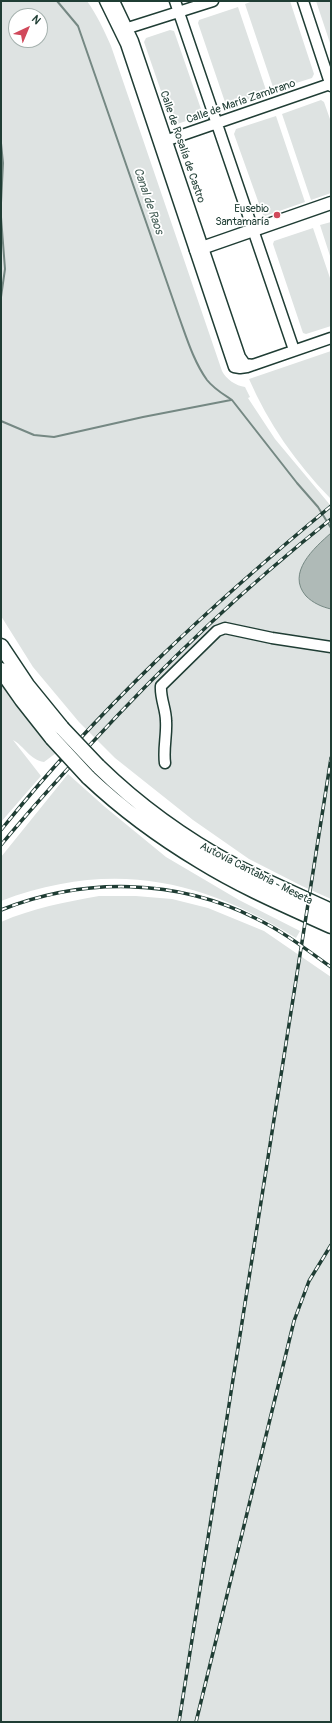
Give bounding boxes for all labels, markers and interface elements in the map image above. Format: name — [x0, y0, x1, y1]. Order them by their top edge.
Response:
north arrow — [8, 8, 48, 48]
text: N — [29, 12, 43, 27]
street label: Calle de María Zambrano — [185, 77, 297, 127]
street label: Calle de Rosalía de Castro — [157, 89, 207, 205]
water label: Canal de Raos — [130, 166, 166, 236]
place label: Eusebio Santamaría — [215, 202, 269, 228]
marker: Eusebio Santamaría — [272, 210, 282, 220]
street label: Autovía Cantabria - Meseta — [198, 840, 314, 908]

